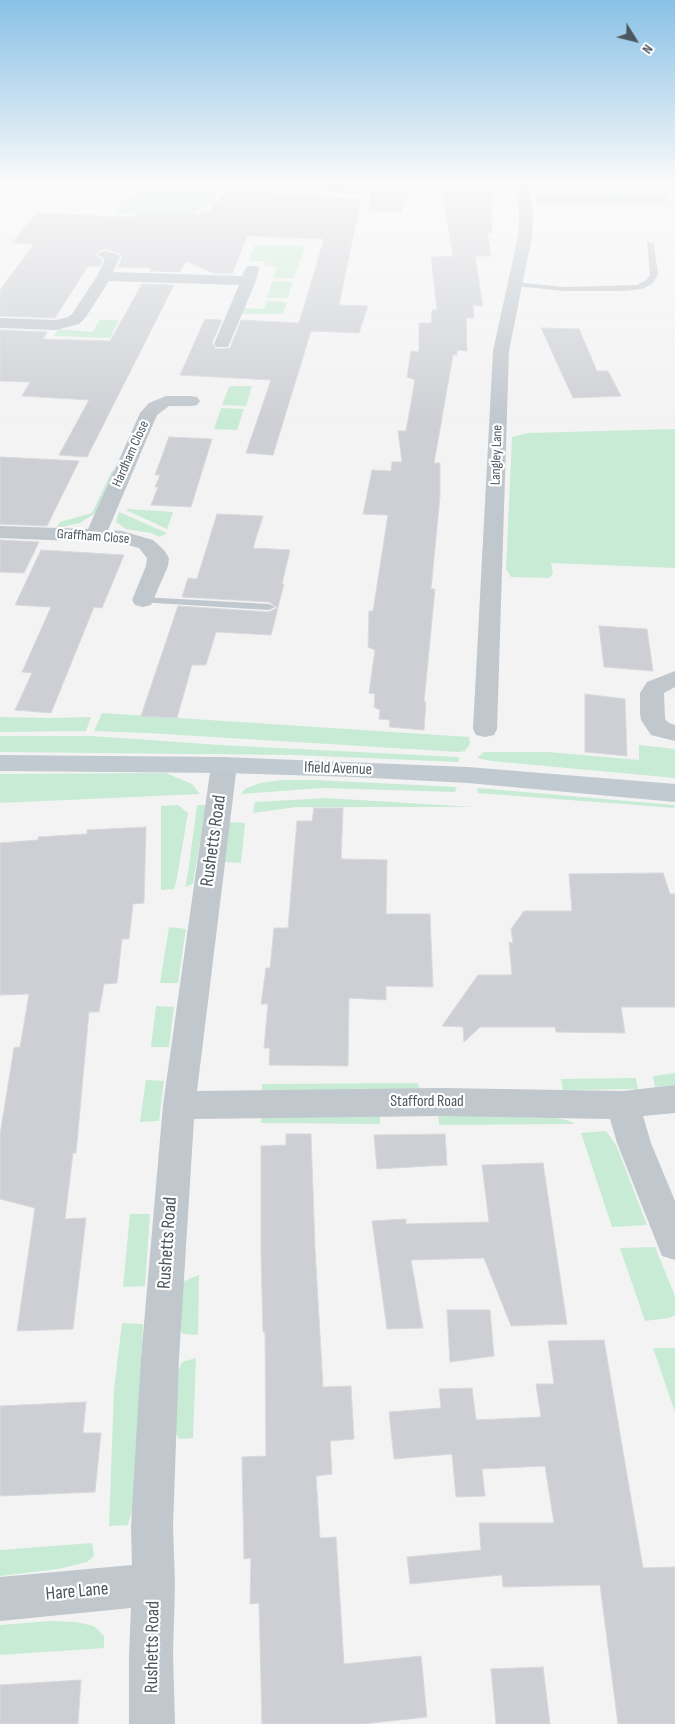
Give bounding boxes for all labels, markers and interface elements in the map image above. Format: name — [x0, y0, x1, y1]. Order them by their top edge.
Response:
north arrow — [610, 15, 660, 65]
text: N — [638, 41, 657, 57]
street label: Hardham Close — [109, 418, 153, 490]
street label: Langley Lane — [488, 425, 506, 485]
street label: Graffham Close — [56, 526, 130, 548]
street label: Ifield Avenue — [304, 758, 372, 780]
street label: Rushetts Road — [196, 794, 232, 888]
street label: Stafford Road — [390, 1092, 464, 1112]
street label: Rushetts Road — [153, 1196, 183, 1290]
street label: Hare Lane — [45, 1578, 109, 1606]
street label: Rushetts Road — [141, 1601, 165, 1693]

